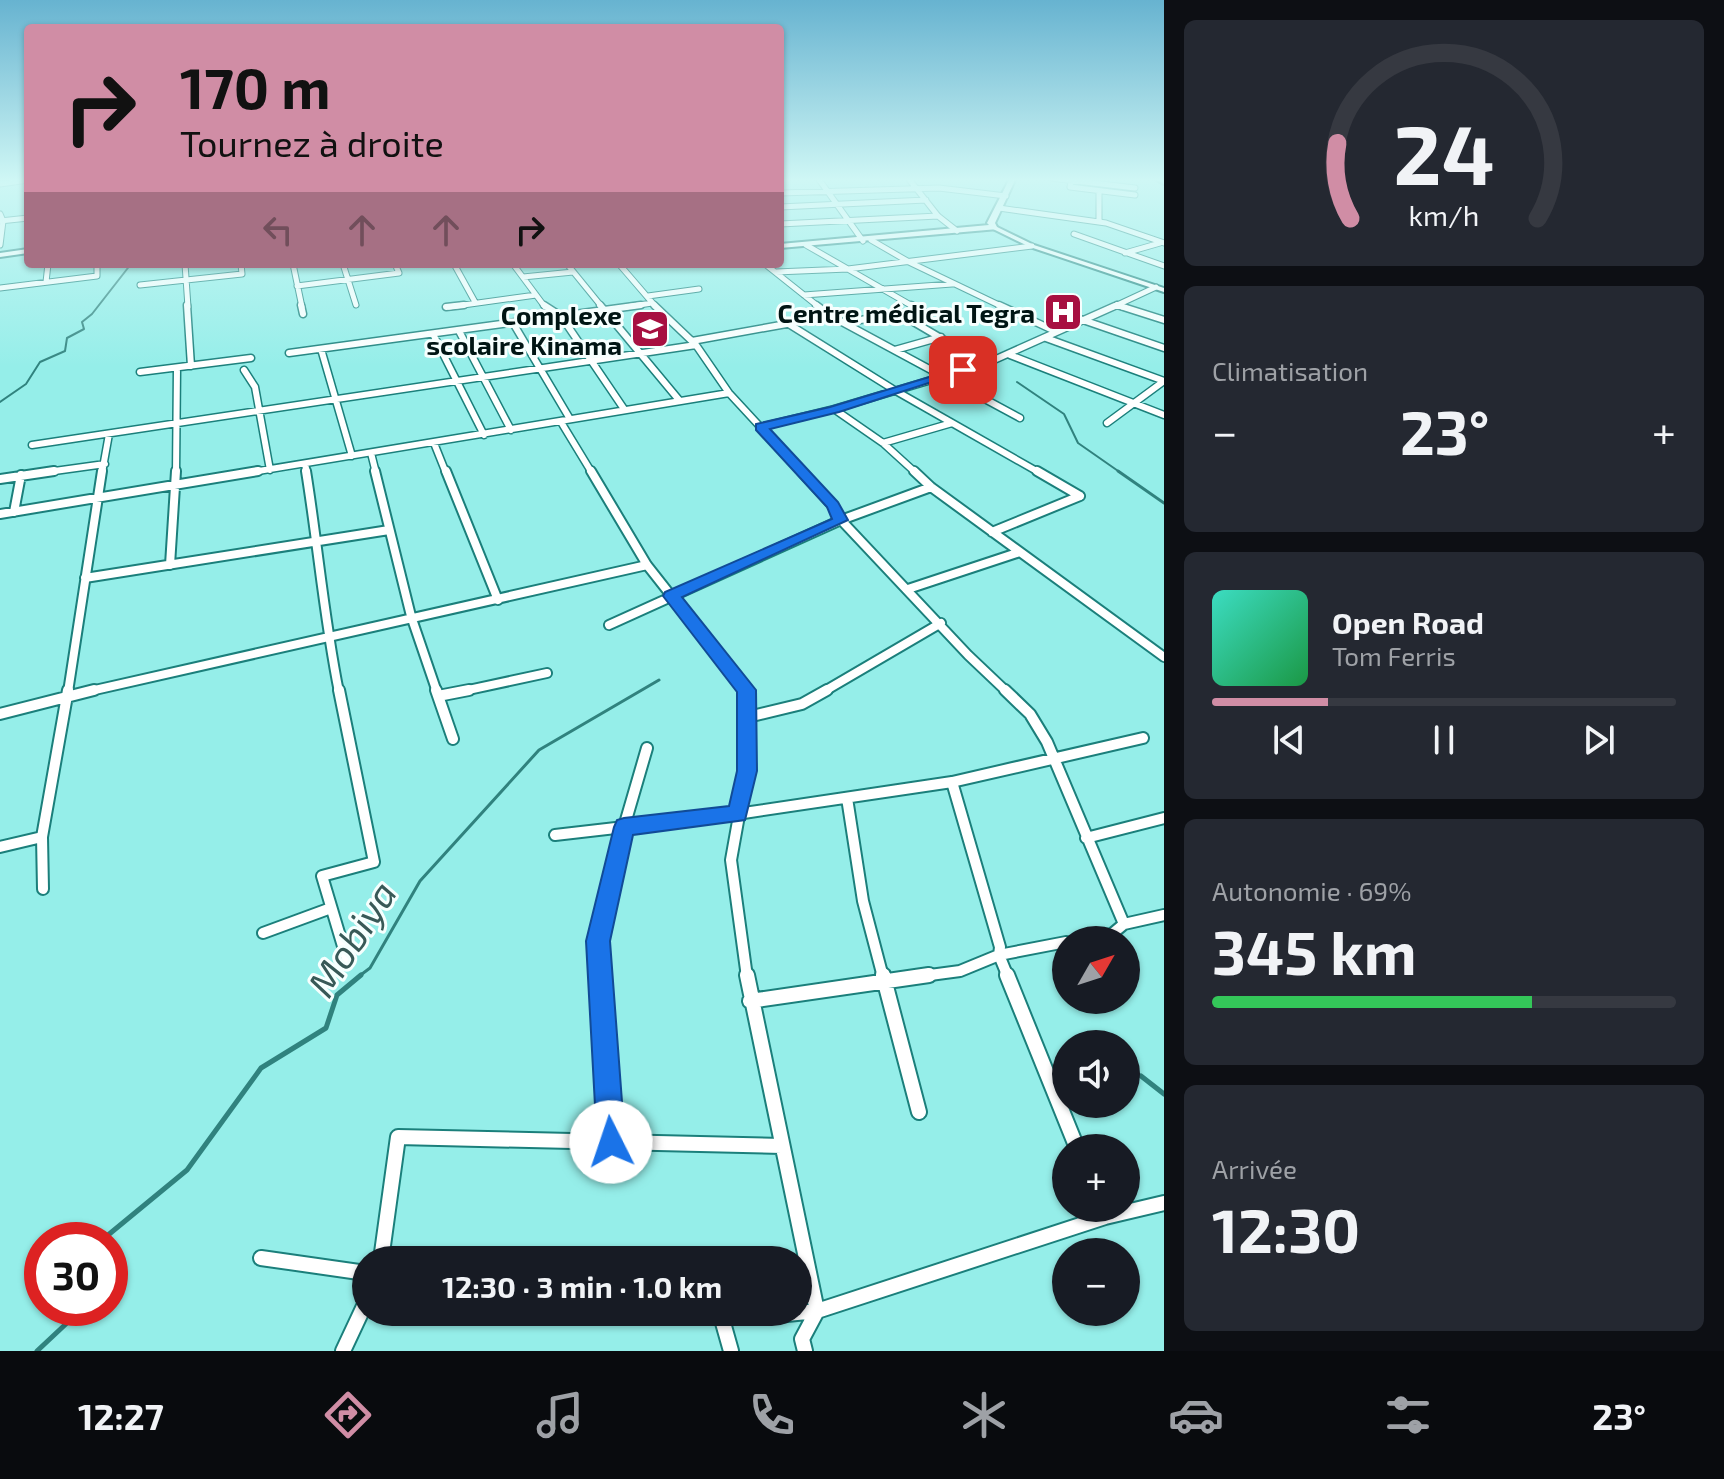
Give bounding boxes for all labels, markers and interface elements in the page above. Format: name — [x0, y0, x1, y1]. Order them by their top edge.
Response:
text: 170 m — [180, 53, 331, 120]
icon: right — [48, 56, 152, 160]
text: 24 — [1393, 102, 1495, 202]
text: Tournez à droite — [180, 121, 444, 164]
text: km/h — [1409, 197, 1479, 232]
icon: left — [256, 208, 300, 252]
icon: ahead — [340, 208, 384, 252]
icon: ahead — [424, 208, 468, 252]
icon: right — [508, 208, 552, 252]
hospital icon: Centre médical Tegra — [1042, 291, 1084, 333]
place label: Centre médical Tegra — [778, 297, 1035, 328]
place label: Complexe scolaire Kinama — [426, 299, 622, 360]
school or university icon: Complexe scolaire Kinama — [629, 308, 671, 350]
pin — [929, 336, 997, 404]
icon: arrive — [941, 348, 985, 392]
text: Climatisation — [1212, 355, 1368, 386]
text: 23° — [1400, 395, 1490, 467]
text: − — [1212, 404, 1238, 457]
text: + — [1652, 404, 1676, 457]
text: Open Road — [1332, 604, 1484, 640]
text: Tom Ferris — [1332, 640, 1456, 671]
icon: previous — [1267, 718, 1311, 762]
icon: pause — [1422, 718, 1466, 762]
icon: next — [1577, 718, 1621, 762]
water label: Mobiya — [297, 872, 405, 1004]
text: Autonomie · 69% — [1212, 875, 1411, 906]
text: 345 km — [1212, 915, 1417, 987]
north arrow — [1052, 926, 1140, 1014]
map controls — [1052, 926, 1140, 1326]
button: sound — [1052, 1030, 1140, 1118]
position arrow — [569, 1100, 653, 1184]
button: + — [1052, 1134, 1140, 1222]
text: Arrivée — [1212, 1153, 1297, 1184]
text: 12:30 — [1212, 1193, 1360, 1265]
speed limit sign: 30 — [24, 1222, 128, 1326]
button: − — [1052, 1238, 1140, 1326]
text: 12:30 · 3 min · 1.0 km — [442, 1268, 722, 1304]
icon: directions — [320, 1387, 376, 1443]
icon: music — [532, 1387, 588, 1443]
icon: phone — [744, 1387, 800, 1443]
icon: climate — [956, 1387, 1012, 1443]
icon: car — [1168, 1387, 1224, 1443]
icon: filters — [1380, 1387, 1436, 1443]
text: 12:27 — [78, 1394, 164, 1437]
text: 23° — [1592, 1394, 1646, 1437]

